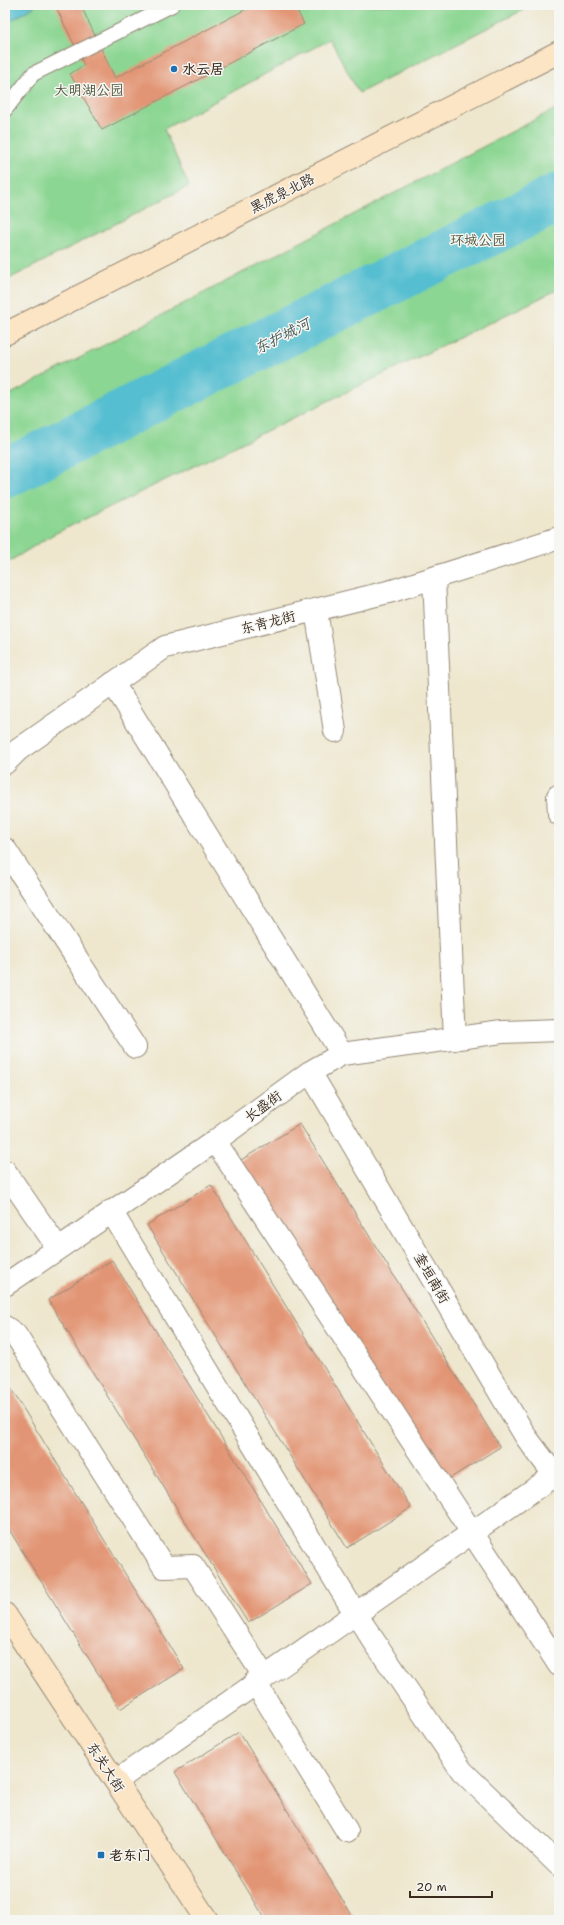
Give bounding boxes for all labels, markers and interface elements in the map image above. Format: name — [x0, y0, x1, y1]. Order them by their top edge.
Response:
place label: 水云居 — [182, 60, 224, 78]
marker: 水云居 — [169, 64, 179, 74]
park label: 大明湖公园 — [54, 81, 124, 99]
street label: 黑虎泉北路 — [247, 169, 317, 217]
park label: 环城公园 — [450, 231, 506, 249]
water label: 东护城河 — [251, 312, 316, 359]
street label: 东青龙街 — [239, 606, 297, 638]
street label: 长盛街 — [241, 1086, 285, 1126]
street label: 奎垣南街 — [410, 1249, 454, 1307]
street label: 东关大街 — [83, 1739, 129, 1795]
place label: 老东门 — [109, 1846, 151, 1864]
marker: 老东门 — [96, 1850, 106, 1860]
scale bar — [410, 1873, 492, 1899]
text: 20 m — [416, 1879, 447, 1895]

